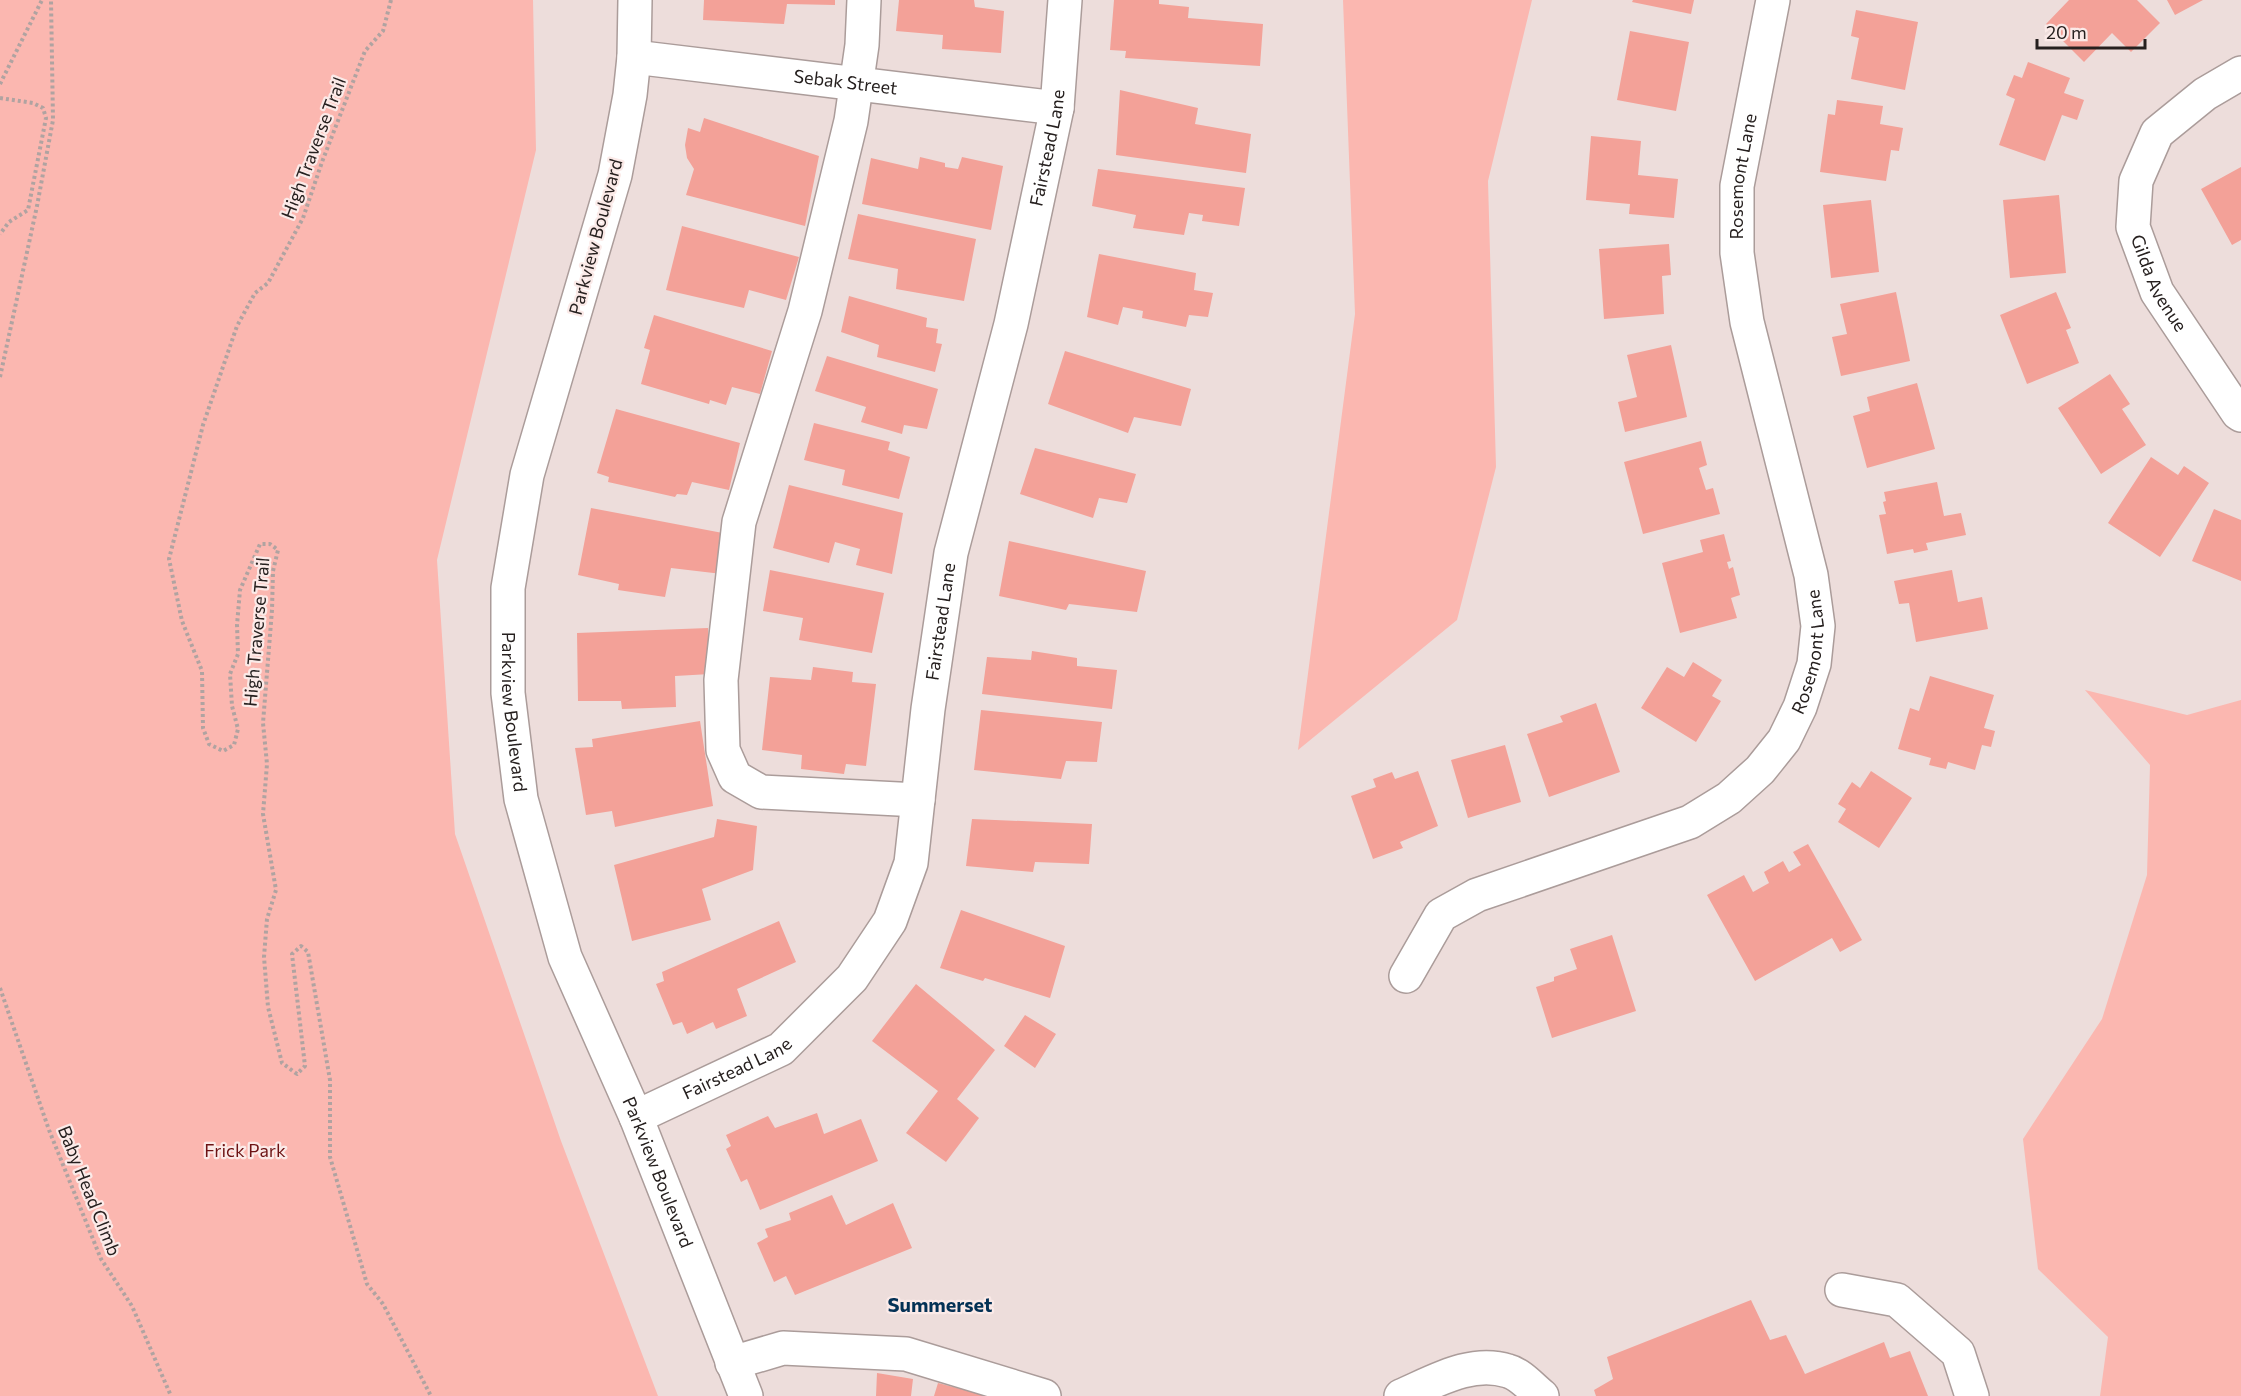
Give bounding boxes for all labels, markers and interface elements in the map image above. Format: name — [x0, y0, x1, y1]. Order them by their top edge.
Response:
scale bar — [2037, 12, 2145, 50]
text: 20 m — [2046, 21, 2087, 43]
street label: Sebak Street — [792, 64, 899, 99]
street label: High Traverse Trail — [276, 74, 350, 222]
street label: Fairstead Lane — [1024, 89, 1068, 208]
street label: Rosemont Lane — [1725, 111, 1761, 239]
street label: Parkview Boulevard — [564, 156, 626, 317]
street label: Gilda Avenue — [2127, 231, 2192, 335]
street label: High Traverse Trail — [239, 556, 273, 708]
street label: Fairstead Lane — [920, 561, 959, 682]
street label: Rosemont Lane — [1786, 588, 1828, 718]
street label: Parkview Boulevard — [498, 632, 532, 793]
street label: Fairstead Lane — [679, 1033, 796, 1104]
street label: Parkview Boulevard — [618, 1093, 698, 1251]
street label: Baby Head Climb — [54, 1122, 126, 1259]
park label: Frick Park — [204, 1139, 286, 1161]
district label: Summerset — [887, 1292, 993, 1316]

